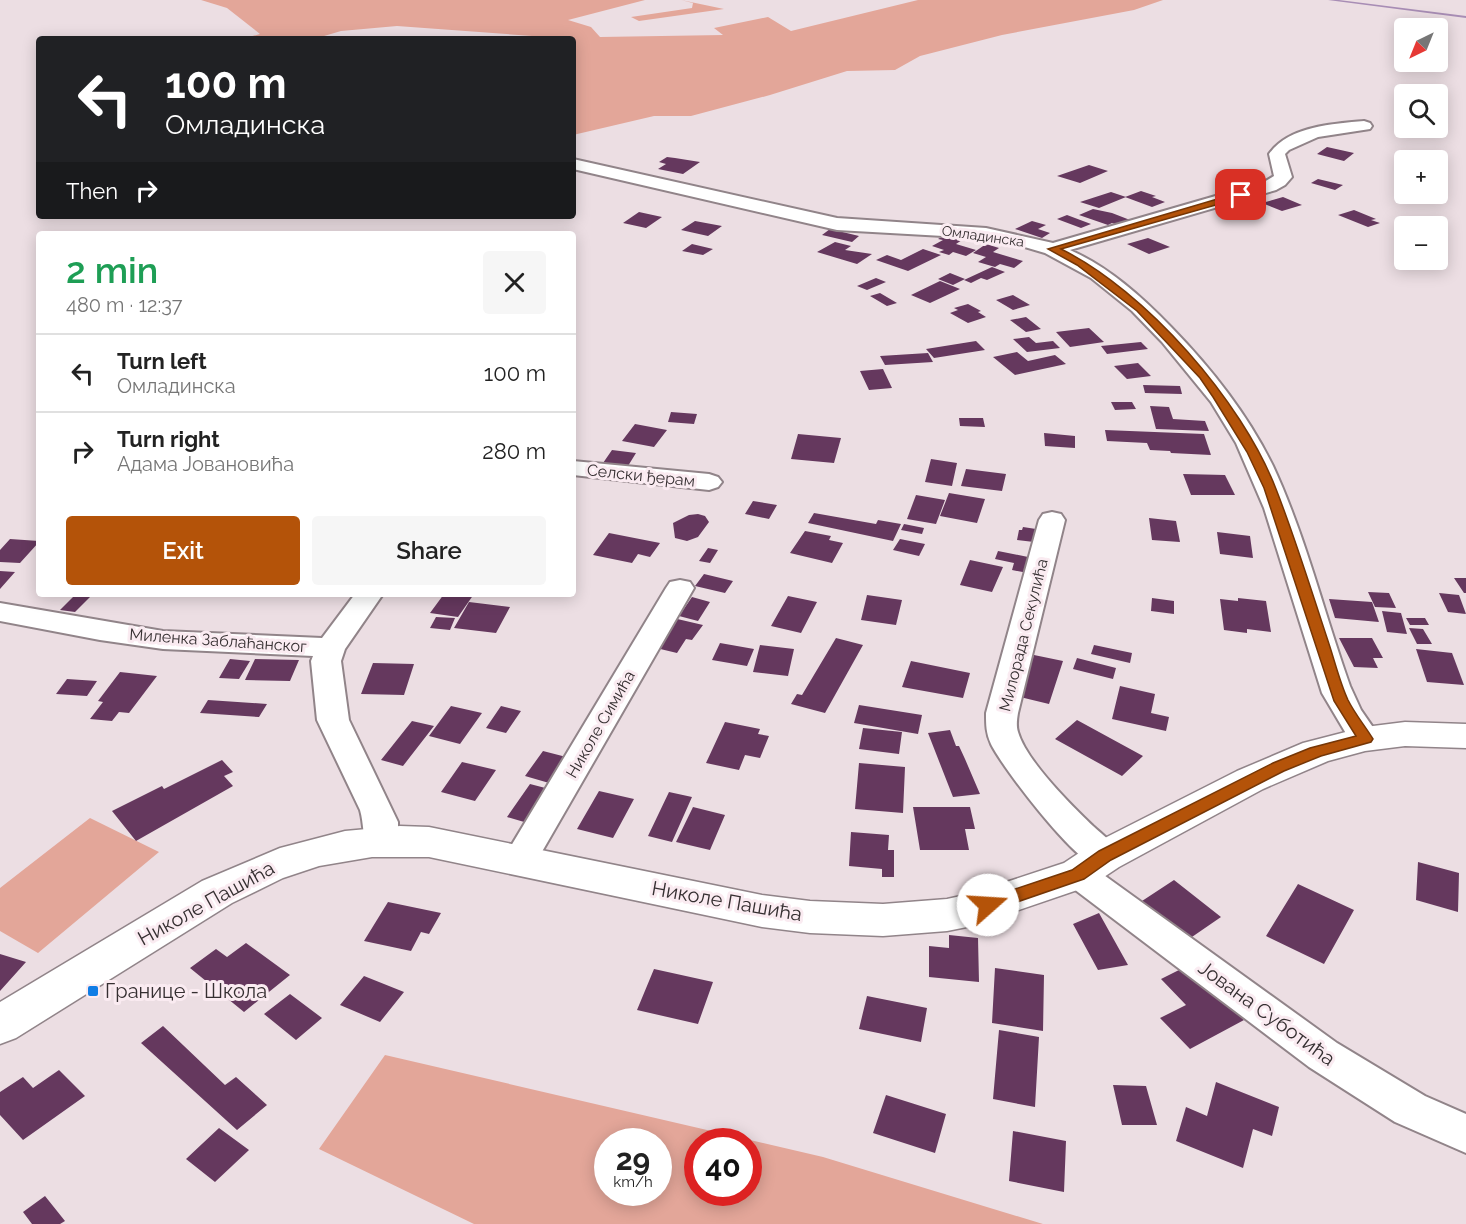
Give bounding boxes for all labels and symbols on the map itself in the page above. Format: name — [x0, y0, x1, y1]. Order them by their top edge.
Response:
north arrow — [1394, 18, 1448, 72]
pin — [1215, 169, 1266, 220]
street label: Омладинска — [941, 222, 1025, 250]
street label: Селски ђерам — [586, 460, 696, 491]
street label: Милорада Секулића — [995, 557, 1052, 714]
street label: Миленка Заблаћанског — [129, 625, 308, 656]
street label: Николе Симића — [562, 667, 639, 781]
street label: Николе Пашића — [134, 856, 278, 950]
position arrow — [956, 873, 1020, 937]
street label: Николе Пашића — [650, 876, 804, 926]
street label: Јована Суботића — [1194, 955, 1340, 1071]
place label: Границе - Школа — [105, 979, 267, 1003]
marker: Границе - Школа — [86, 984, 100, 998]
speed limit sign: 40 — [684, 1128, 762, 1206]

